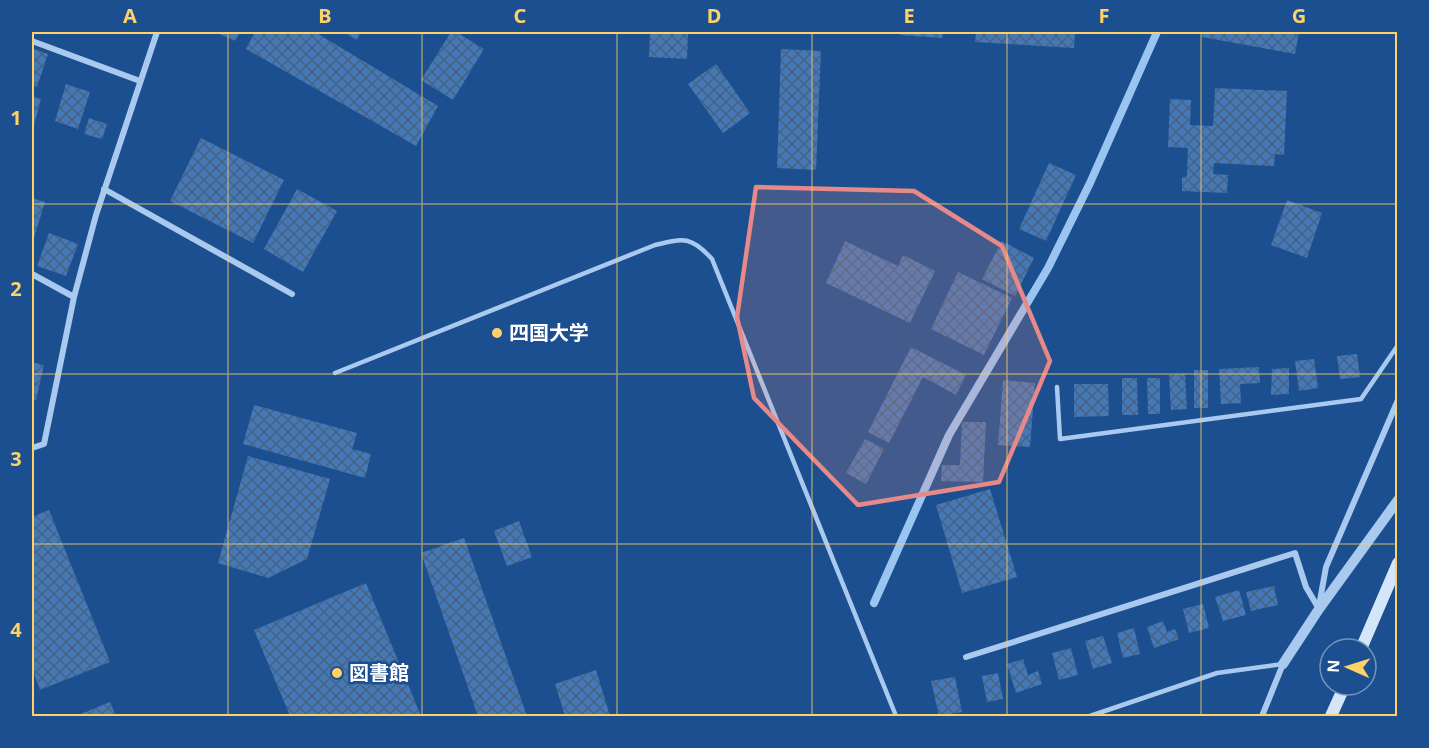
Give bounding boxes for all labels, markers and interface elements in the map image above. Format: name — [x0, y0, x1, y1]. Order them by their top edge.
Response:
text: A — [123, 2, 137, 29]
text: B — [318, 2, 332, 29]
text: C — [514, 2, 527, 29]
text: D — [707, 2, 721, 29]
text: E — [903, 2, 915, 29]
text: F — [1099, 2, 1109, 29]
text: G — [1292, 2, 1306, 29]
text: 1 — [10, 104, 22, 131]
text: 2 — [10, 275, 22, 302]
place label: 四国大学 — [509, 319, 589, 346]
marker: 四国大学 — [490, 326, 504, 340]
text: 3 — [10, 445, 22, 472]
text: 4 — [10, 616, 22, 643]
north arrow — [1318, 637, 1378, 697]
place label: 図書館 — [349, 659, 409, 686]
text: N — [1322, 659, 1344, 673]
marker: 図書館 — [330, 666, 344, 680]

